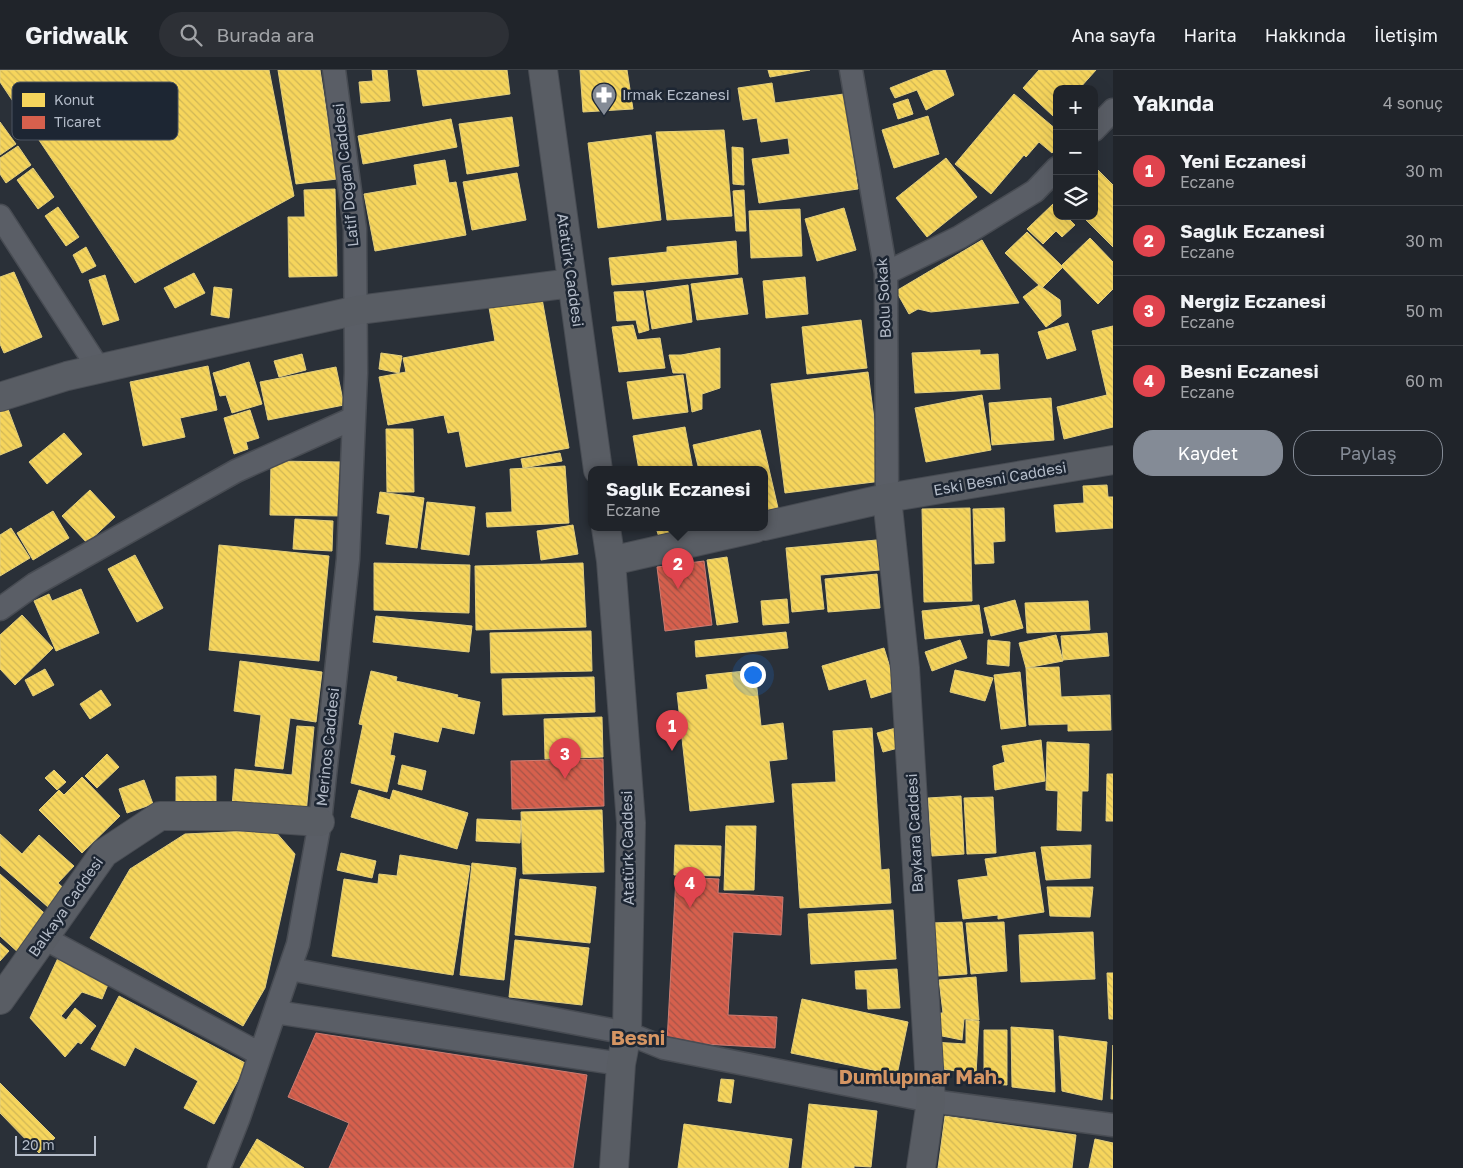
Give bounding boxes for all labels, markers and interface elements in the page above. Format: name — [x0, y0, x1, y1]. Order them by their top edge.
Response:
search box — [159, 12, 509, 57]
text: Gridwalk — [25, 20, 129, 49]
icon: search — [177, 21, 205, 49]
text: Burada ara — [217, 23, 315, 46]
text: Ana sayfa — [1072, 24, 1156, 46]
text: Harita — [1184, 24, 1237, 46]
text: Hakkında — [1265, 24, 1346, 46]
text: İletişim — [1374, 24, 1438, 46]
legend — [12, 82, 178, 140]
pharmacy icon: Irmak Eczanesi — [591, 82, 617, 116]
place label: Irmak Eczanesi — [622, 85, 730, 103]
map controls — [1053, 85, 1098, 220]
button: + — [1053, 85, 1098, 130]
text: Yakında — [1133, 90, 1214, 116]
text: Konut — [54, 91, 94, 108]
text: 4 sonuç — [1383, 93, 1443, 113]
street label: Latif Doğan Caddesi — [329, 102, 361, 248]
text: Ticaret — [54, 113, 101, 130]
button: − — [1053, 130, 1098, 175]
text: Yeni Eczanesi — [1180, 149, 1306, 172]
text: 1 — [1145, 161, 1153, 181]
text: 30 m — [1406, 161, 1443, 181]
text: Eczane — [1180, 172, 1235, 192]
button: layers — [1053, 175, 1098, 220]
street label: Atatürk Caddesi — [554, 212, 588, 328]
text: Sağlık Eczanesi — [1180, 219, 1325, 242]
text: 2 — [1144, 231, 1154, 251]
text: 30 m — [1406, 231, 1443, 251]
text: Eczane — [1180, 242, 1235, 262]
street label: Bolu Sokak — [872, 257, 894, 339]
text: Nergiz Eczanesi — [1180, 289, 1326, 312]
text: 3 — [1144, 301, 1154, 321]
text: 50 m — [1406, 301, 1443, 321]
text: Eczane — [1180, 312, 1235, 332]
text: Besni Eczanesi — [1180, 359, 1319, 382]
text: 4 — [1144, 371, 1154, 391]
text: 60 m — [1405, 371, 1443, 391]
text: Eczane — [1180, 382, 1235, 402]
button: Kaydet — [1133, 430, 1283, 476]
button: Paylaş — [1293, 430, 1443, 476]
street label: Eski Besni Caddesi — [932, 457, 1068, 499]
popup — [588, 466, 768, 531]
text: Sağlık Eczanesi — [606, 477, 750, 500]
text: Eczane — [606, 500, 660, 520]
pin: 2 — [662, 548, 694, 589]
your location — [740, 662, 766, 688]
street label: Merinos Caddesi — [312, 687, 342, 807]
pin: 1 — [656, 710, 688, 751]
pin: 3 — [549, 738, 581, 779]
street label: Baykara Caddesi — [902, 773, 926, 893]
street label: Atatürk Caddesi — [617, 791, 637, 906]
street label: Balkaya Caddesi — [24, 853, 106, 960]
pin: 4 — [674, 867, 706, 908]
district label: Besni — [611, 1025, 665, 1049]
district label: Dumlupınar Mah. — [839, 1064, 1003, 1088]
scale bar — [15, 1133, 96, 1156]
text: 20 m — [22, 1136, 55, 1153]

